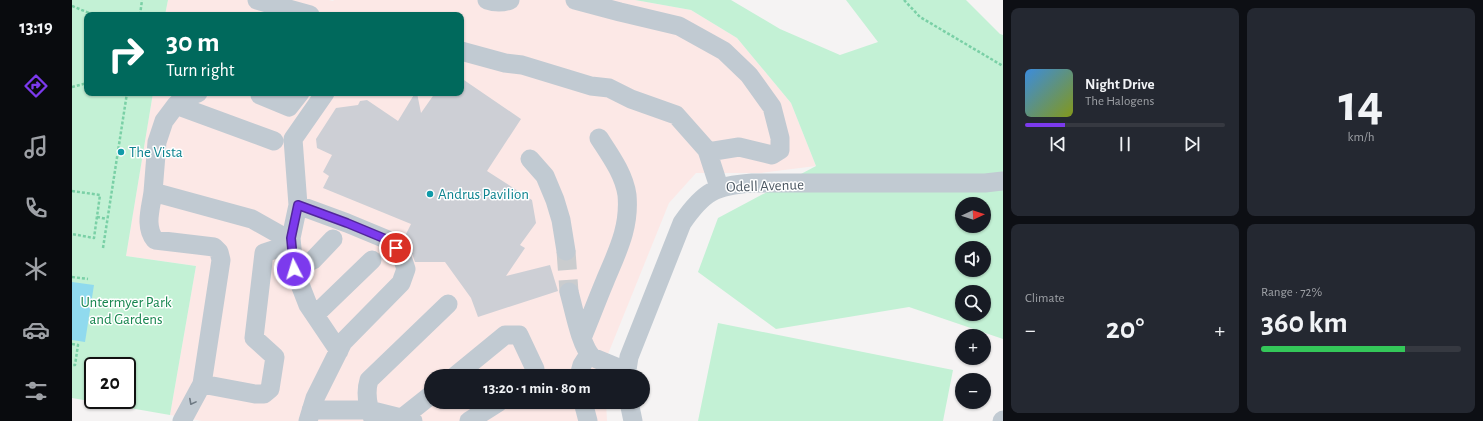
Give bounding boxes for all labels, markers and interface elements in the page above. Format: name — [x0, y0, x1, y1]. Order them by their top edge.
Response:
text: 13:19 — [19, 19, 53, 37]
icon: right — [100, 28, 152, 80]
text: 30 m — [166, 29, 219, 57]
text: Turn right — [166, 62, 235, 80]
icon: directions — [22, 72, 50, 100]
text: Night Drive — [1085, 77, 1155, 92]
text: 14 — [1339, 78, 1383, 130]
text: The Halogens — [1085, 95, 1154, 108]
text: km/h — [1348, 131, 1374, 144]
icon: music — [22, 133, 50, 161]
icon: previous — [1047, 133, 1069, 155]
icon: pause — [1114, 133, 1136, 155]
icon: next — [1181, 133, 1203, 155]
place label: The Vista — [129, 145, 183, 160]
marker: The Vista — [116, 147, 126, 157]
street label: Odell Avenue — [726, 177, 804, 195]
place label: Andrus Pavilion — [438, 187, 529, 202]
marker: Andrus Pavilion — [425, 189, 435, 199]
icon: phone — [22, 194, 50, 222]
north arrow — [955, 197, 991, 233]
map controls — [955, 197, 991, 409]
pin — [379, 231, 413, 265]
icon: arrive — [385, 237, 407, 259]
button: sound — [955, 241, 991, 277]
position arrow — [273, 248, 315, 290]
icon: climate — [22, 255, 50, 283]
button: search — [955, 285, 991, 321]
text: Range · 72% — [1261, 286, 1322, 299]
text: Climate — [1025, 292, 1064, 305]
park label: Untermyer Park and Gardens — [80, 295, 172, 327]
text: 360 km — [1261, 308, 1348, 338]
text: 20° — [1106, 314, 1144, 344]
icon: car — [22, 316, 50, 344]
text: − — [1025, 319, 1036, 341]
text: + — [1214, 319, 1225, 341]
button: + — [955, 329, 991, 365]
speed limit sign: 20 — [84, 357, 136, 409]
button: − — [955, 373, 991, 409]
icon: filters — [22, 377, 50, 405]
text: 13:20 · 1 min · 80 m — [483, 381, 591, 396]
one-way arrow — [189, 398, 197, 406]

